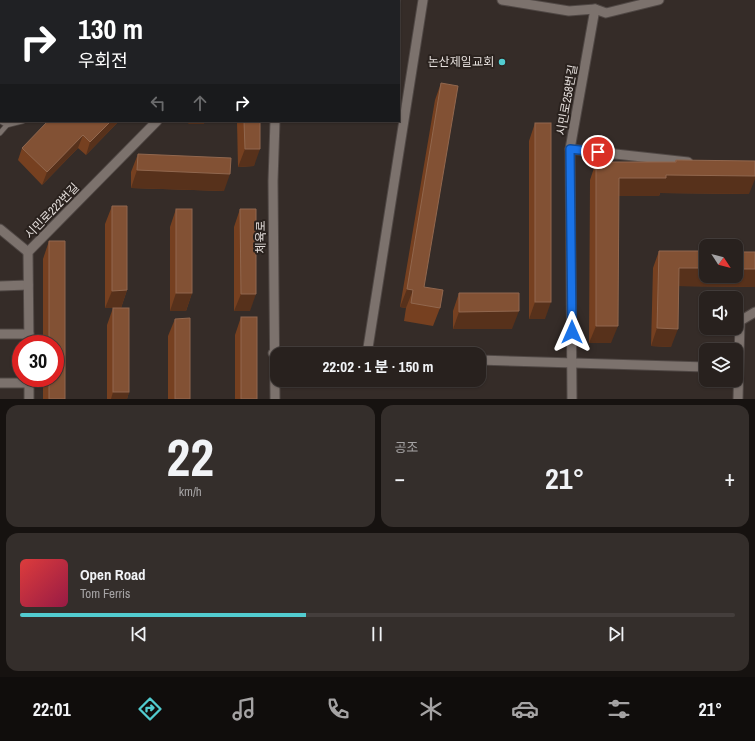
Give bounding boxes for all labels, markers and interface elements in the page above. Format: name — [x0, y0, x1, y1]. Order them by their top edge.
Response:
text: 130 m — [78, 10, 143, 48]
icon: right — [12, 16, 64, 68]
text: 우회전 — [78, 48, 128, 73]
place label: 논산제일교회 — [428, 54, 494, 70]
marker: 논산제일교회 — [497, 57, 507, 67]
street label: 시민로258번길 — [553, 63, 581, 137]
icon: left — [147, 92, 169, 114]
icon: ahead — [189, 92, 211, 114]
icon: right — [231, 92, 253, 114]
pin — [581, 135, 615, 169]
icon: arrive — [587, 141, 609, 163]
street label: 시민로222번길 — [21, 180, 83, 242]
street label: 체육로 — [253, 220, 269, 254]
north arrow — [699, 239, 743, 283]
map controls — [699, 239, 743, 387]
button: sound — [699, 291, 743, 335]
position arrow — [551, 311, 593, 353]
speed limit sign: 30 — [12, 335, 64, 387]
button: layers — [699, 343, 743, 387]
text: 22:02 · 1 분 · 150 m — [323, 356, 433, 377]
text: 22 — [167, 422, 214, 492]
text: 공조 — [395, 439, 418, 456]
text: 21° — [545, 458, 584, 498]
text: − — [395, 463, 405, 493]
text: + — [724, 463, 735, 493]
text: km/h — [179, 483, 202, 500]
text: Open Road — [80, 564, 146, 585]
text: Tom Ferris — [80, 585, 130, 602]
icon: previous — [128, 623, 150, 645]
icon: pause — [366, 623, 388, 645]
icon: next — [605, 623, 627, 645]
icon: directions — [136, 695, 164, 723]
icon: music — [230, 695, 258, 723]
icon: phone — [324, 695, 352, 723]
icon: climate — [417, 695, 445, 723]
icon: car — [511, 695, 539, 723]
icon: filters — [605, 695, 633, 723]
text: 22:01 — [33, 697, 71, 722]
text: 21° — [699, 697, 722, 722]

